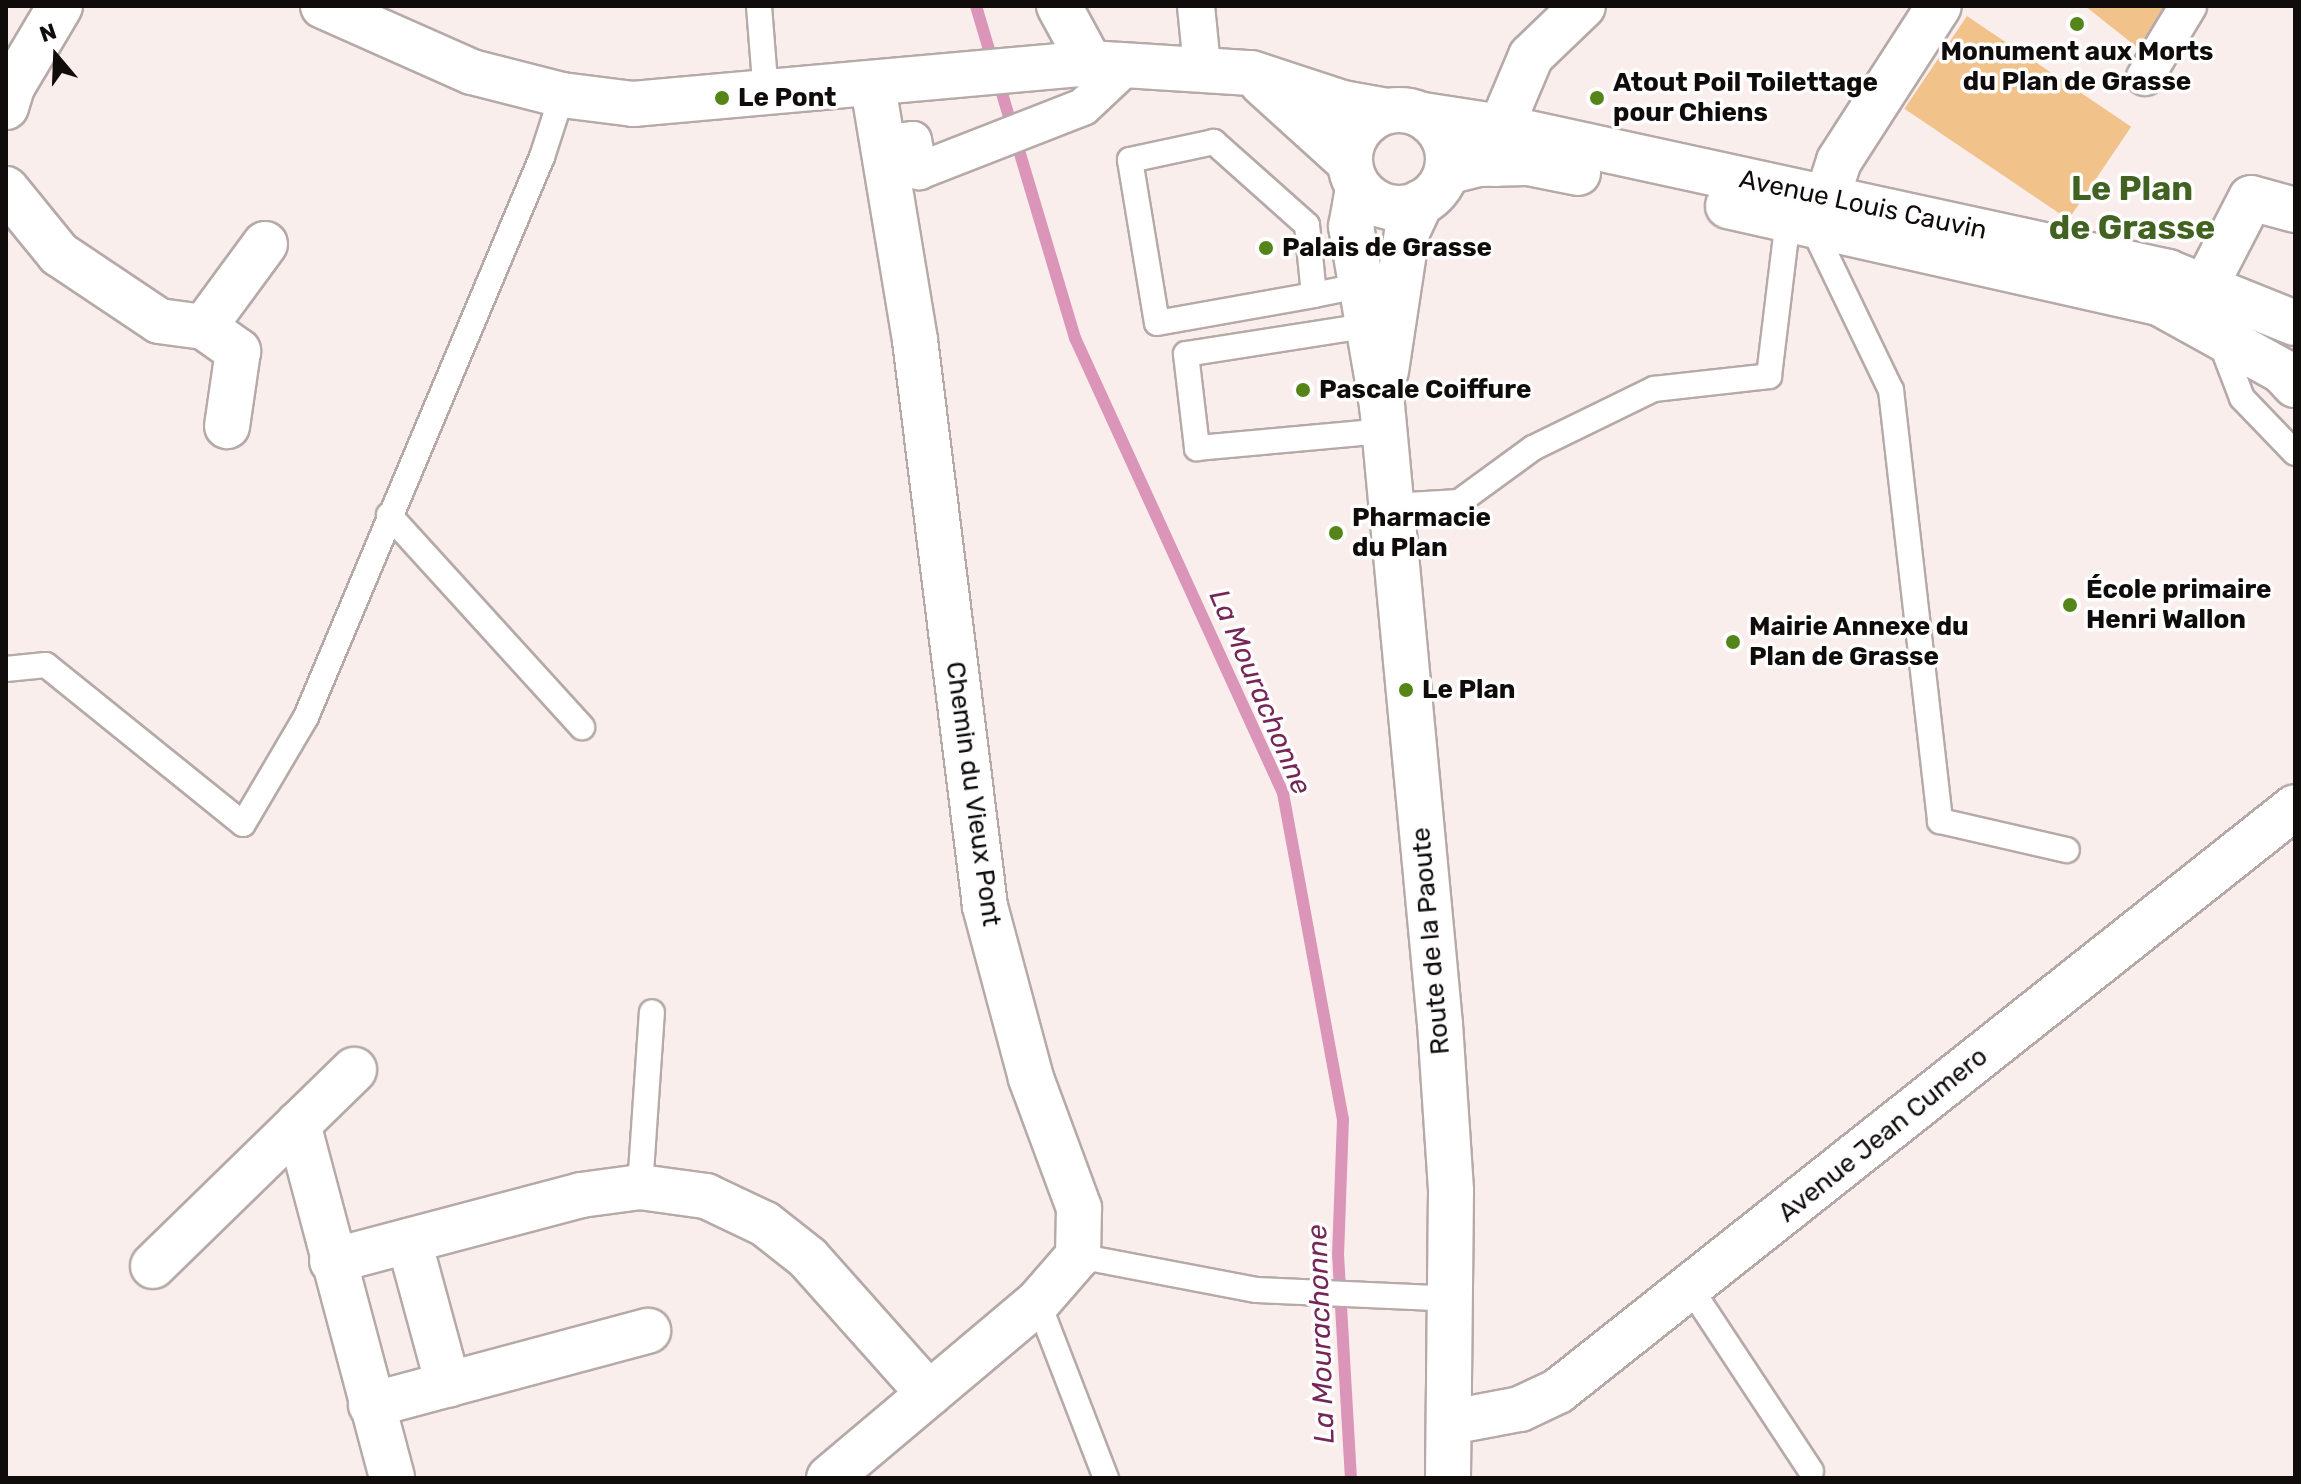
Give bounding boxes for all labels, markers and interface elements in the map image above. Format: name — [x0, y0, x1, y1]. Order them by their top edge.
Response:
marker: Monument aux Morts du Plan de Grasse — [2068, 15, 2086, 33]
north arrow — [16, 16, 96, 96]
text: N — [36, 17, 60, 48]
place label: Monument aux Morts du Plan de Grasse — [1941, 36, 2213, 98]
place label: Atout Poil Toilettage pour Chiens — [1613, 67, 1879, 128]
place label: Le Pont — [738, 82, 836, 114]
marker: Le Pont — [713, 89, 731, 107]
marker: Atout Poil Toilettage pour Chiens — [1588, 89, 1606, 107]
street label: Avenue Louis Cauvin — [1736, 164, 1990, 246]
district label: Le Plan de Grasse — [2049, 168, 2215, 248]
place label: Palais de Grasse — [1282, 232, 1492, 264]
marker: Palais de Grasse — [1257, 239, 1275, 257]
place label: Pascale Coiffure — [1319, 374, 1531, 406]
marker: Pascale Coiffure — [1294, 381, 1312, 399]
place label: Pharmacie du Plan — [1352, 502, 1491, 564]
marker: Pharmacie du Plan — [1327, 524, 1345, 542]
place label: École primaire Henri Wallon — [2086, 574, 2272, 636]
water label: La Mourachonne — [1202, 584, 1318, 800]
marker: École primaire Henri Wallon — [2061, 596, 2079, 614]
place label: Mairie Annexe du Plan de Grasse — [1749, 611, 1969, 672]
marker: Mairie Annexe du Plan de Grasse — [1724, 633, 1742, 651]
street label: Chemin du Vieux Pont — [939, 659, 1007, 929]
place label: Le Plan — [1422, 674, 1515, 706]
marker: Le Plan — [1397, 681, 1415, 699]
street label: Route de la Paoute — [1406, 826, 1456, 1056]
street label: Avenue Jean Cumero — [1772, 1041, 1994, 1229]
water label: La Mourachonne — [1300, 1224, 1342, 1444]

